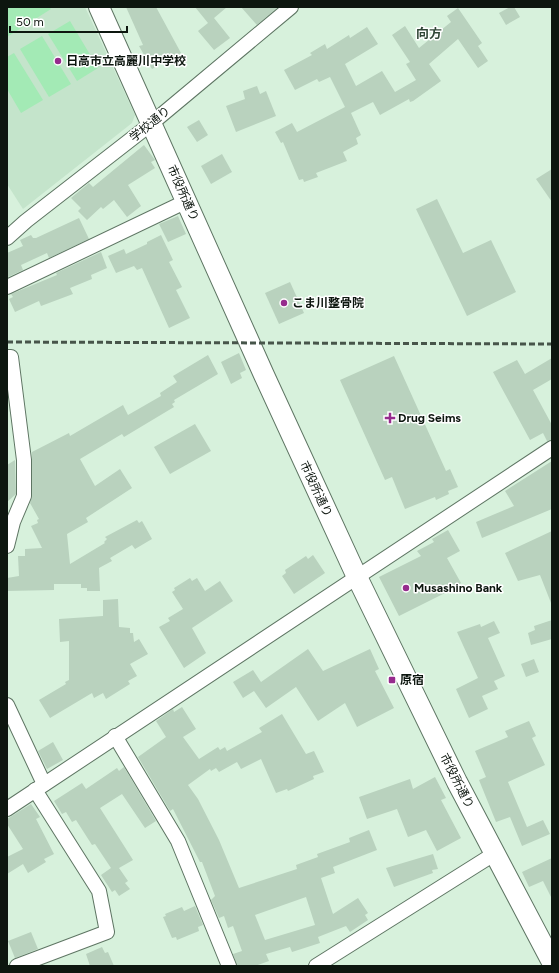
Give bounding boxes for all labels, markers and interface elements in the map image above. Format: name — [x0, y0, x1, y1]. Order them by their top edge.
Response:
scale bar — [10, 8, 127, 34]
text: 50 m — [16, 15, 44, 29]
district label: 向方 — [416, 26, 442, 41]
place label: 日高市立高麗川中学校 — [66, 54, 186, 68]
marker: 日高市立高麗川中学校 — [53, 56, 63, 66]
street label: 学校通り — [127, 103, 173, 145]
street label: 市役所通り — [164, 163, 202, 223]
place label: こま川整骨院 — [292, 296, 364, 310]
marker: こま川整骨院 — [279, 298, 289, 308]
place label: Drug Seims — [398, 411, 461, 425]
marker: Drug Seims — [385, 413, 395, 423]
street label: 市役所通り — [297, 459, 335, 519]
place label: Musashino Bank — [414, 581, 503, 595]
marker: Musashino Bank — [401, 583, 411, 593]
place label: 原宿 — [400, 673, 424, 687]
marker: 原宿 — [387, 675, 397, 685]
street label: 市役所通り — [437, 751, 477, 811]

